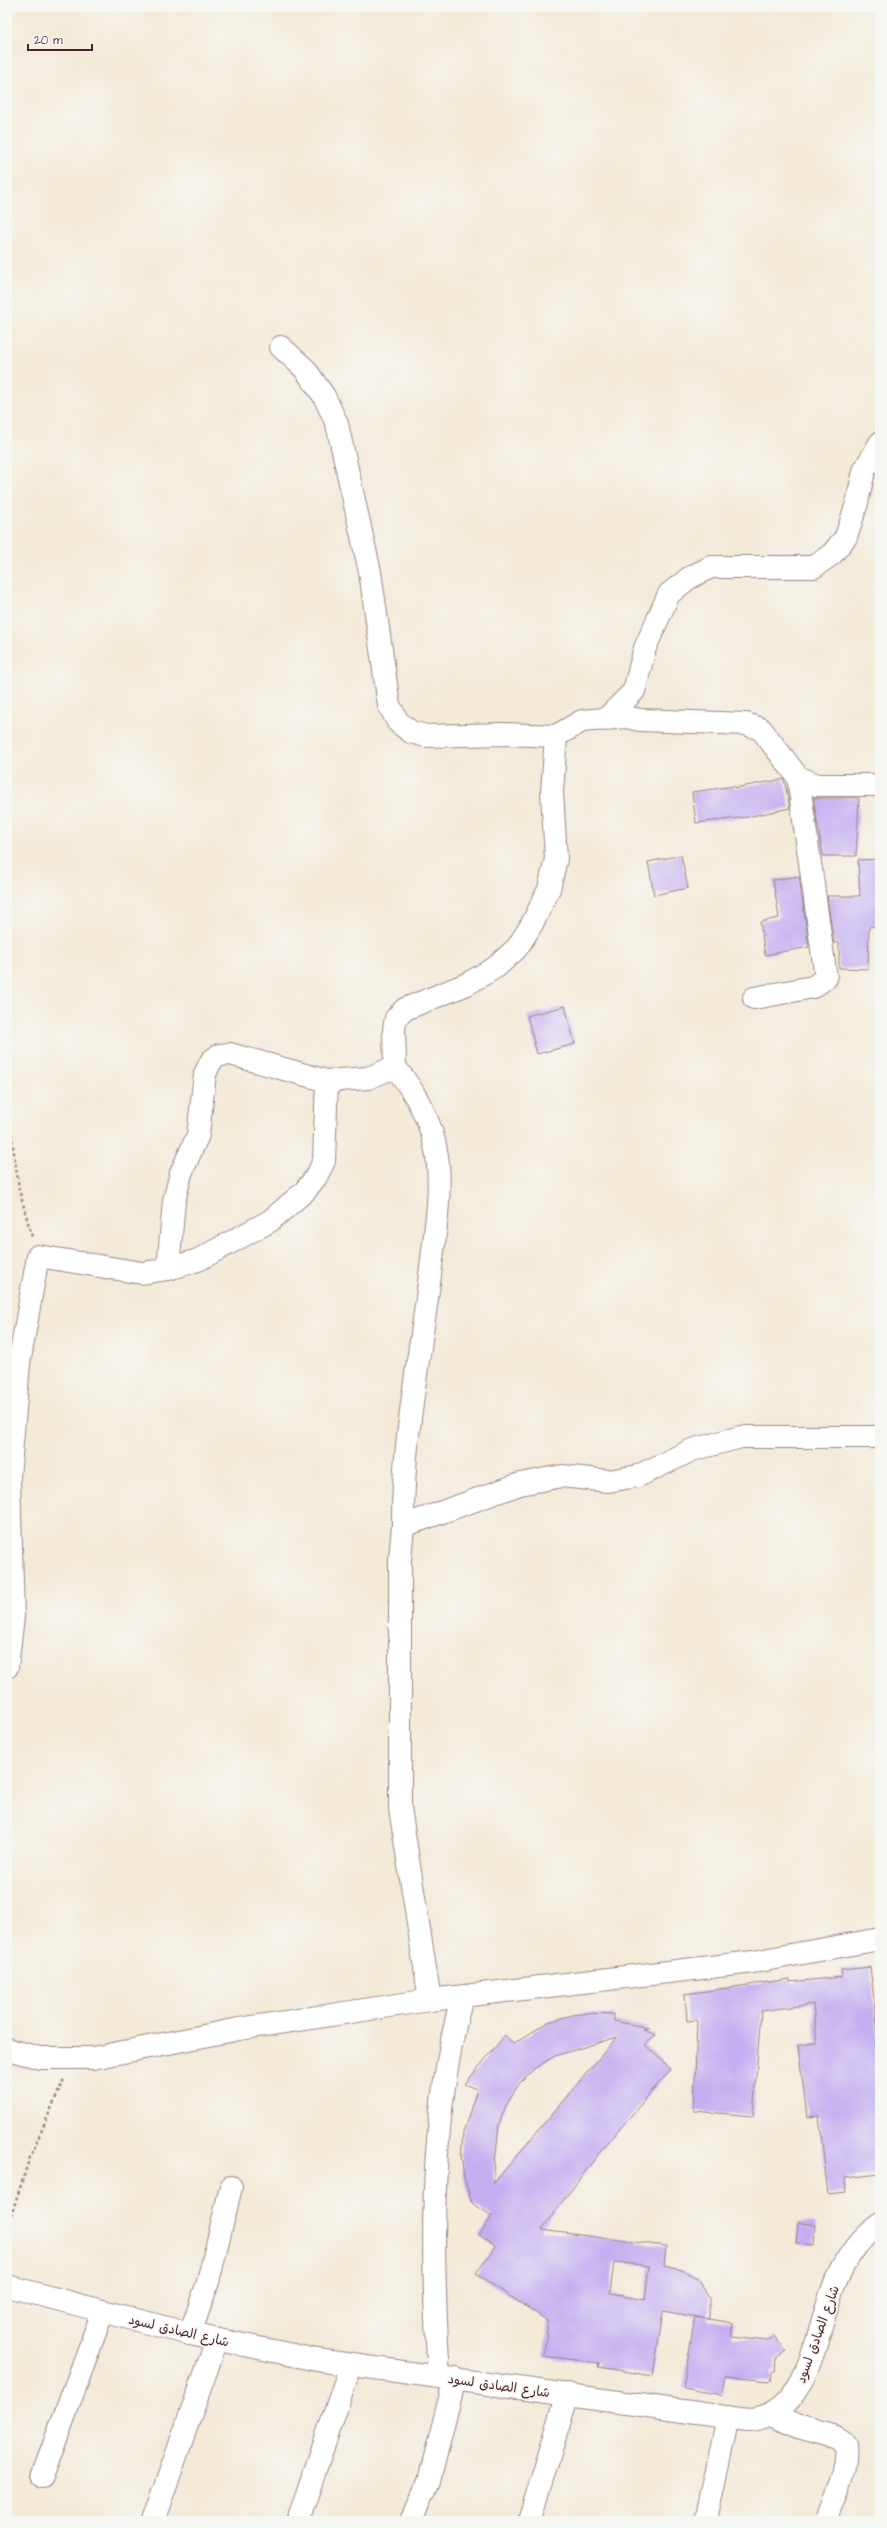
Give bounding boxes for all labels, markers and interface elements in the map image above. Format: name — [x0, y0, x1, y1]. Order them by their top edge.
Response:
scale bar — [28, 26, 92, 52]
text: 20 m — [34, 32, 63, 49]
street label: شارع الصادق لسود — [792, 2283, 844, 2386]
street label: شارع الصادق لسود — [127, 2311, 231, 2351]
street label: شارع الصادق لسود — [447, 2370, 551, 2402]

